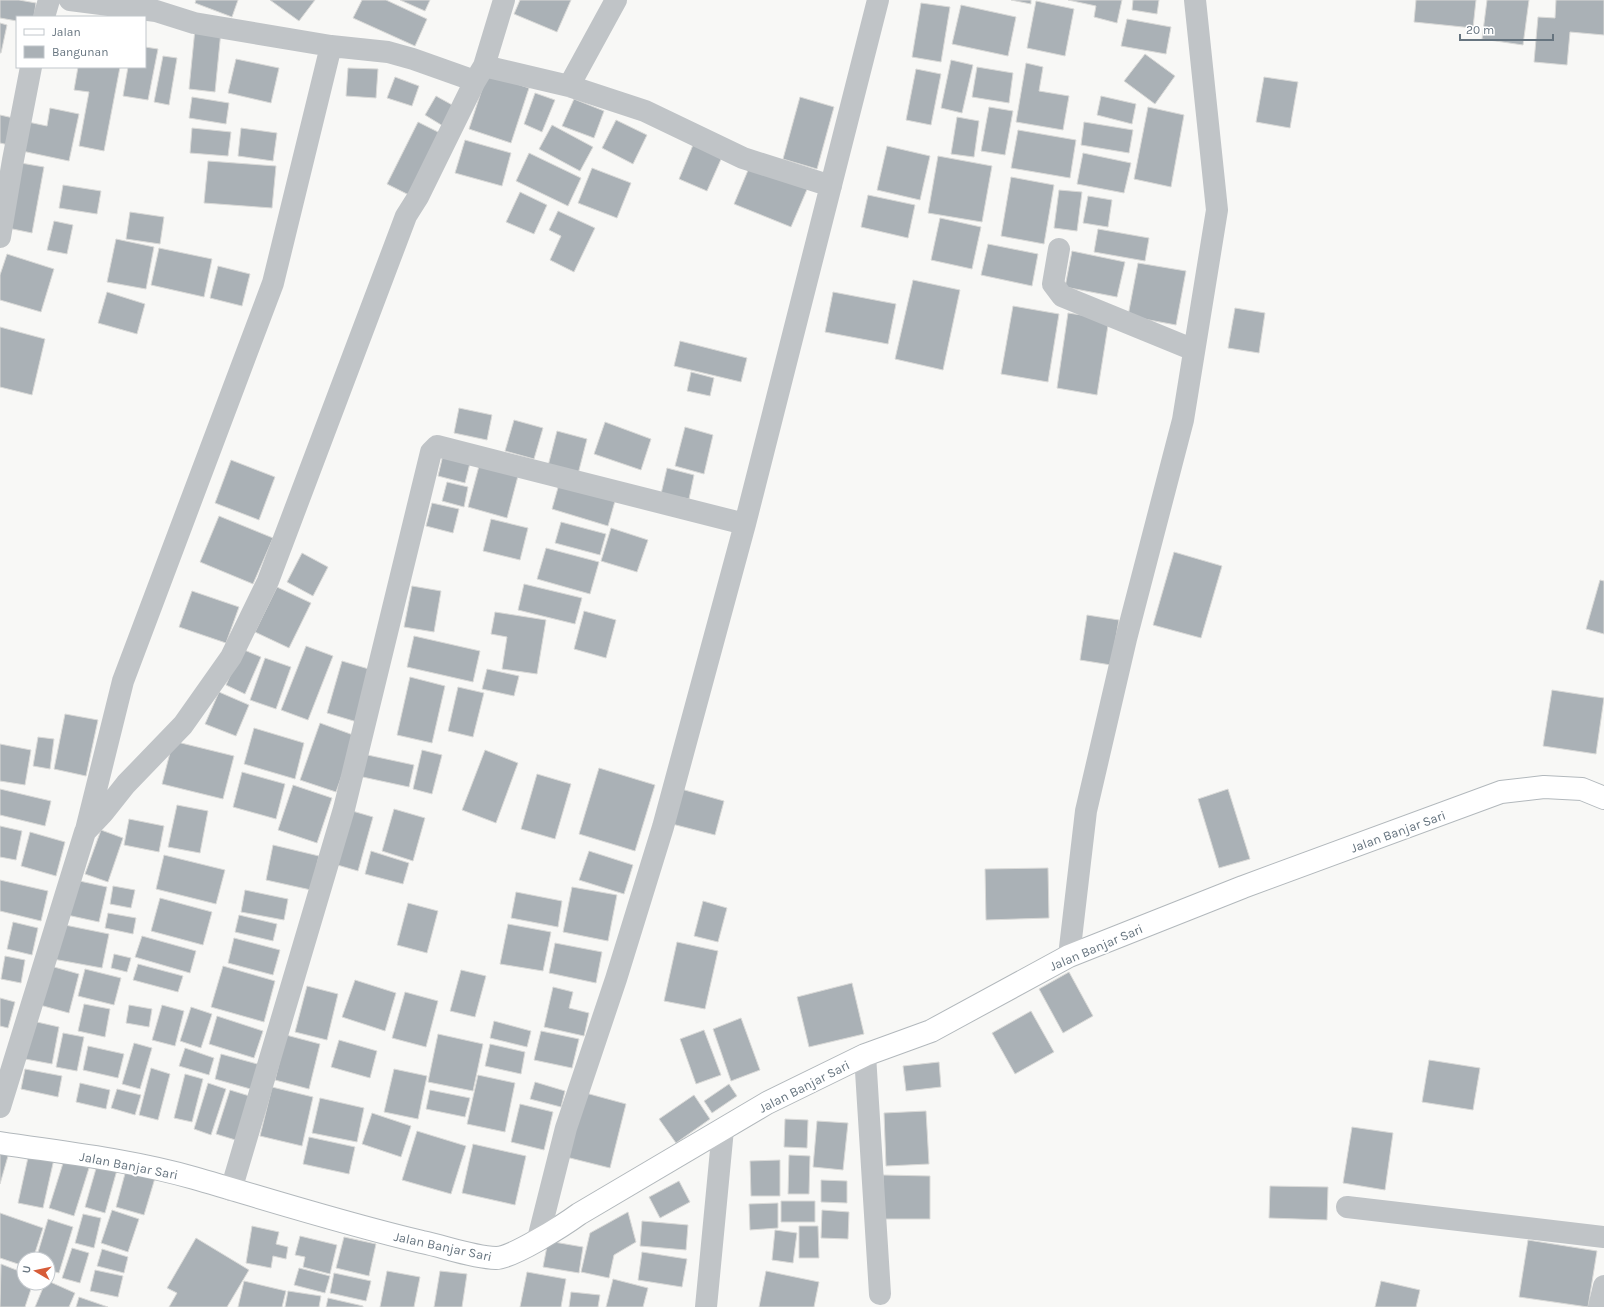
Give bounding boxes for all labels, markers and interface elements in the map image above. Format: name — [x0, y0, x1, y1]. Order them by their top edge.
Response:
legend — [16, 16, 146, 68]
scale bar — [1460, 16, 1553, 42]
text: 20 m — [1466, 23, 1494, 37]
text: Jalan — [52, 25, 81, 39]
text: Bangunan — [52, 45, 108, 59]
street label: Jalan Banjar Sari — [1349, 807, 1448, 856]
street label: Jalan Banjar Sari — [1047, 921, 1145, 974]
street label: Jalan Banjar Sari — [756, 1057, 852, 1116]
street label: Jalan Banjar Sari — [78, 1149, 179, 1182]
street label: Jalan Banjar Sari — [393, 1229, 493, 1264]
north arrow — [16, 1251, 56, 1291]
text: U — [20, 1265, 34, 1274]

